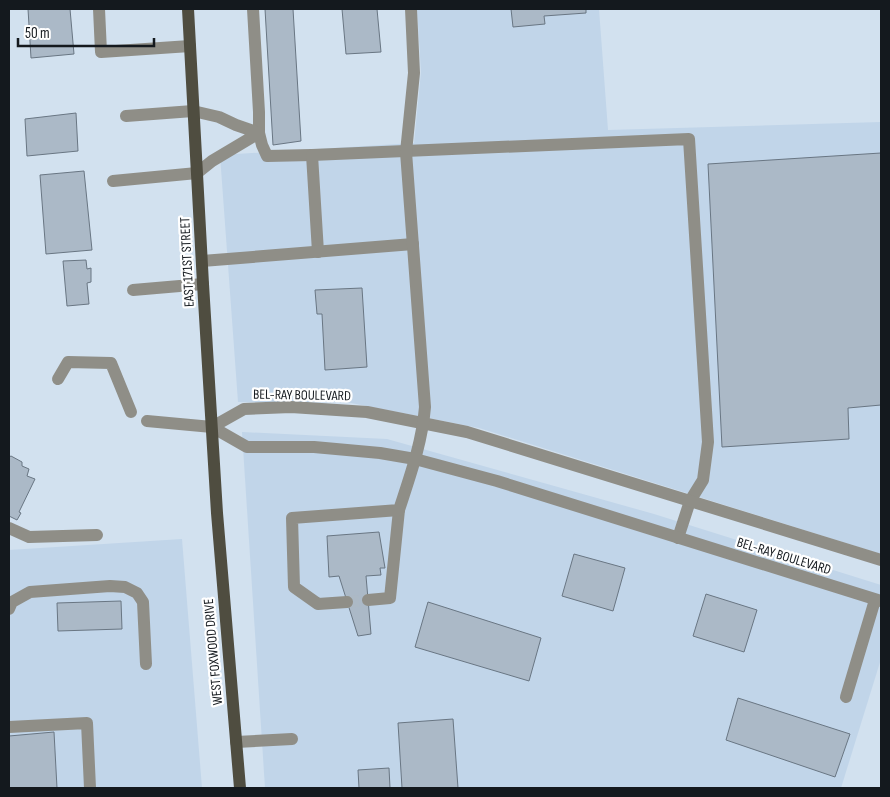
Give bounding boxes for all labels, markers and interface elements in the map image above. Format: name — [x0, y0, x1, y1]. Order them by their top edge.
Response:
scale bar — [18, 15, 154, 47]
text: 50 m — [25, 24, 50, 43]
street label: EAST 171ST STREET — [176, 216, 198, 307]
street label: BEL-RAY BOULEVARD — [253, 386, 351, 404]
street label: BEL-RAY BOULEVARD — [735, 534, 833, 578]
street label: WEST FOXWOOD DRIVE — [200, 598, 226, 706]

